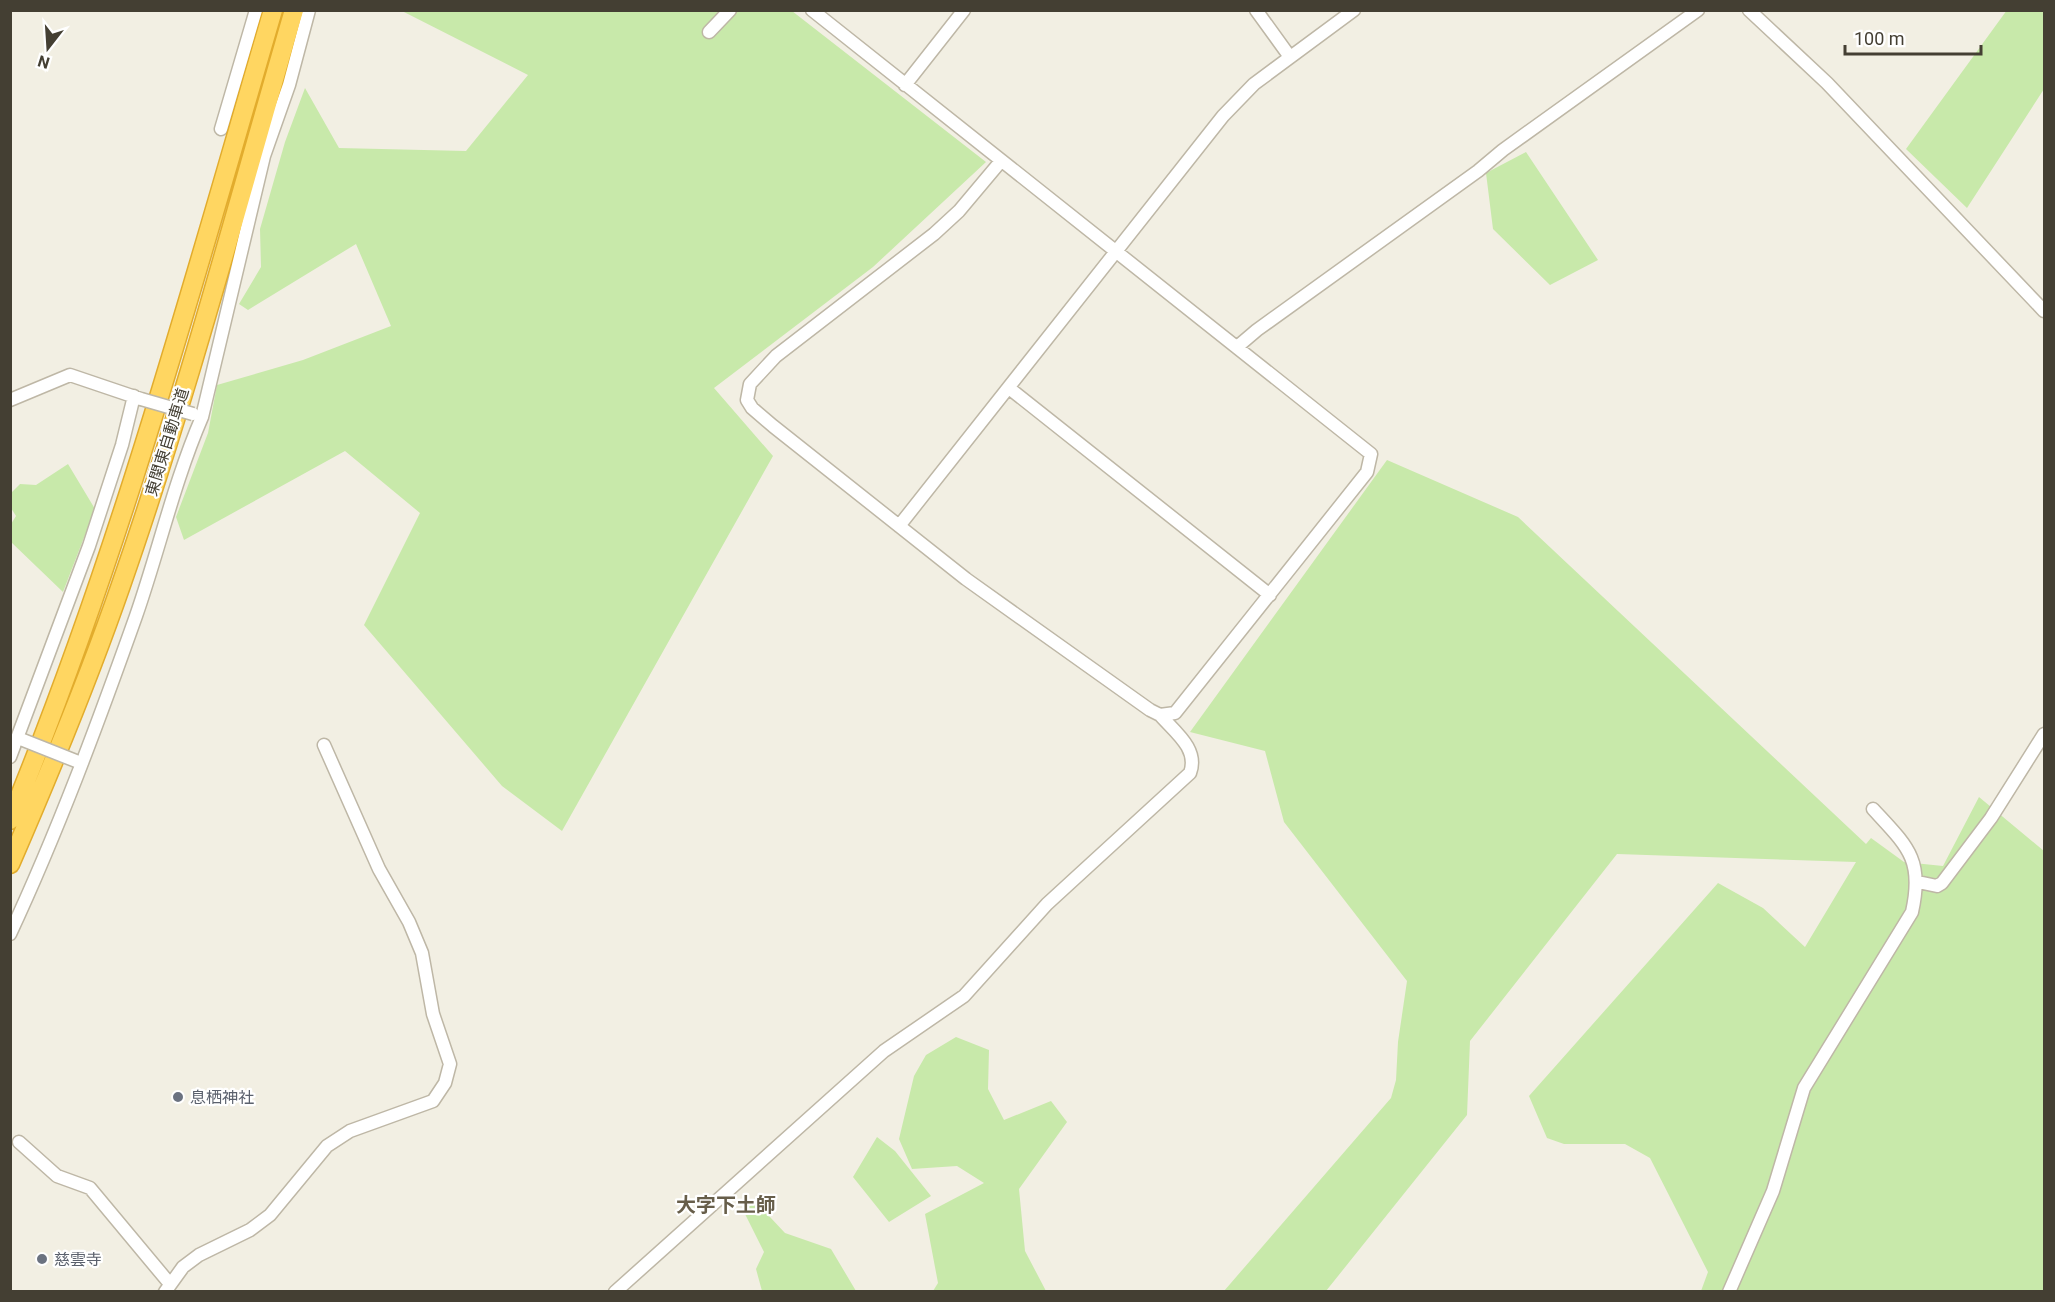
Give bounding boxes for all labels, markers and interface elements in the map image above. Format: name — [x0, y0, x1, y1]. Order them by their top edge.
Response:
north arrow — [18, 18, 78, 78]
scale bar — [1845, 18, 1982, 56]
text: 100 m — [1854, 28, 1905, 49]
text: N — [36, 51, 52, 73]
street label: 東関東自動車道 — [142, 386, 192, 498]
place label: 息栖神社 — [190, 1088, 254, 1107]
marker: 息栖神社 — [171, 1090, 185, 1104]
district label: 大字下土師 — [676, 1193, 776, 1217]
place label: 慈雲寺 — [54, 1250, 102, 1269]
marker: 慈雲寺 — [35, 1252, 49, 1266]

